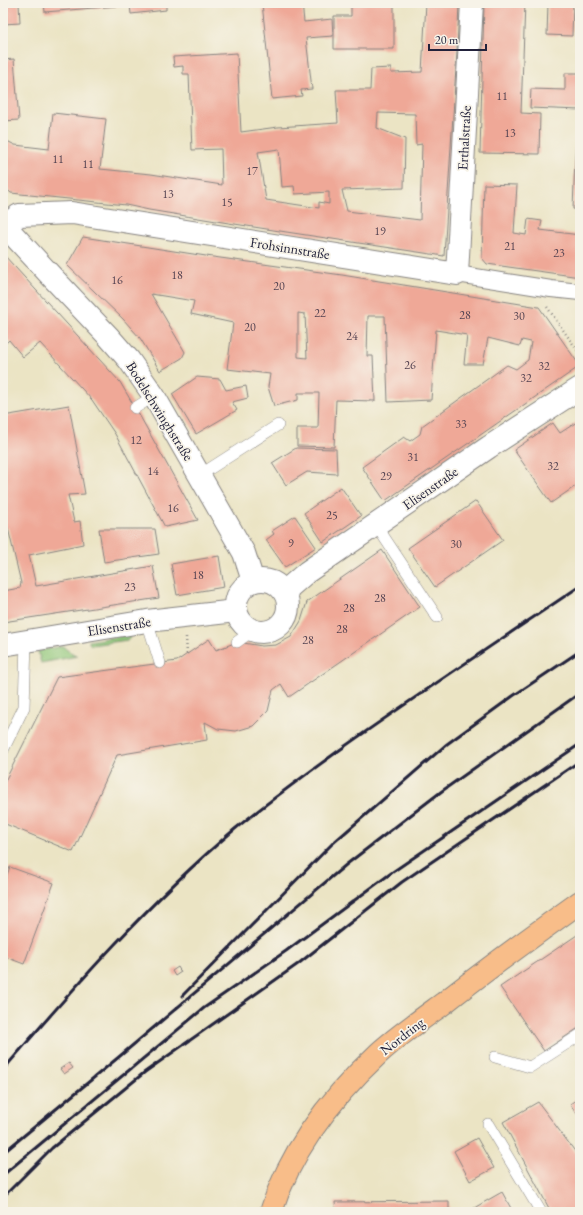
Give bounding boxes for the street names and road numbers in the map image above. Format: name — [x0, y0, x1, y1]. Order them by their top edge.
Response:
street label: Erthalstraße — [453, 105, 475, 171]
street label: Frohsinnstraße — [249, 233, 332, 263]
street label: Bodelschwinghstraße — [122, 358, 198, 464]
street label: Elisenstraße — [399, 462, 462, 514]
street label: Elisenstraße — [86, 612, 152, 640]
street label: Nordring — [376, 1013, 428, 1059]

